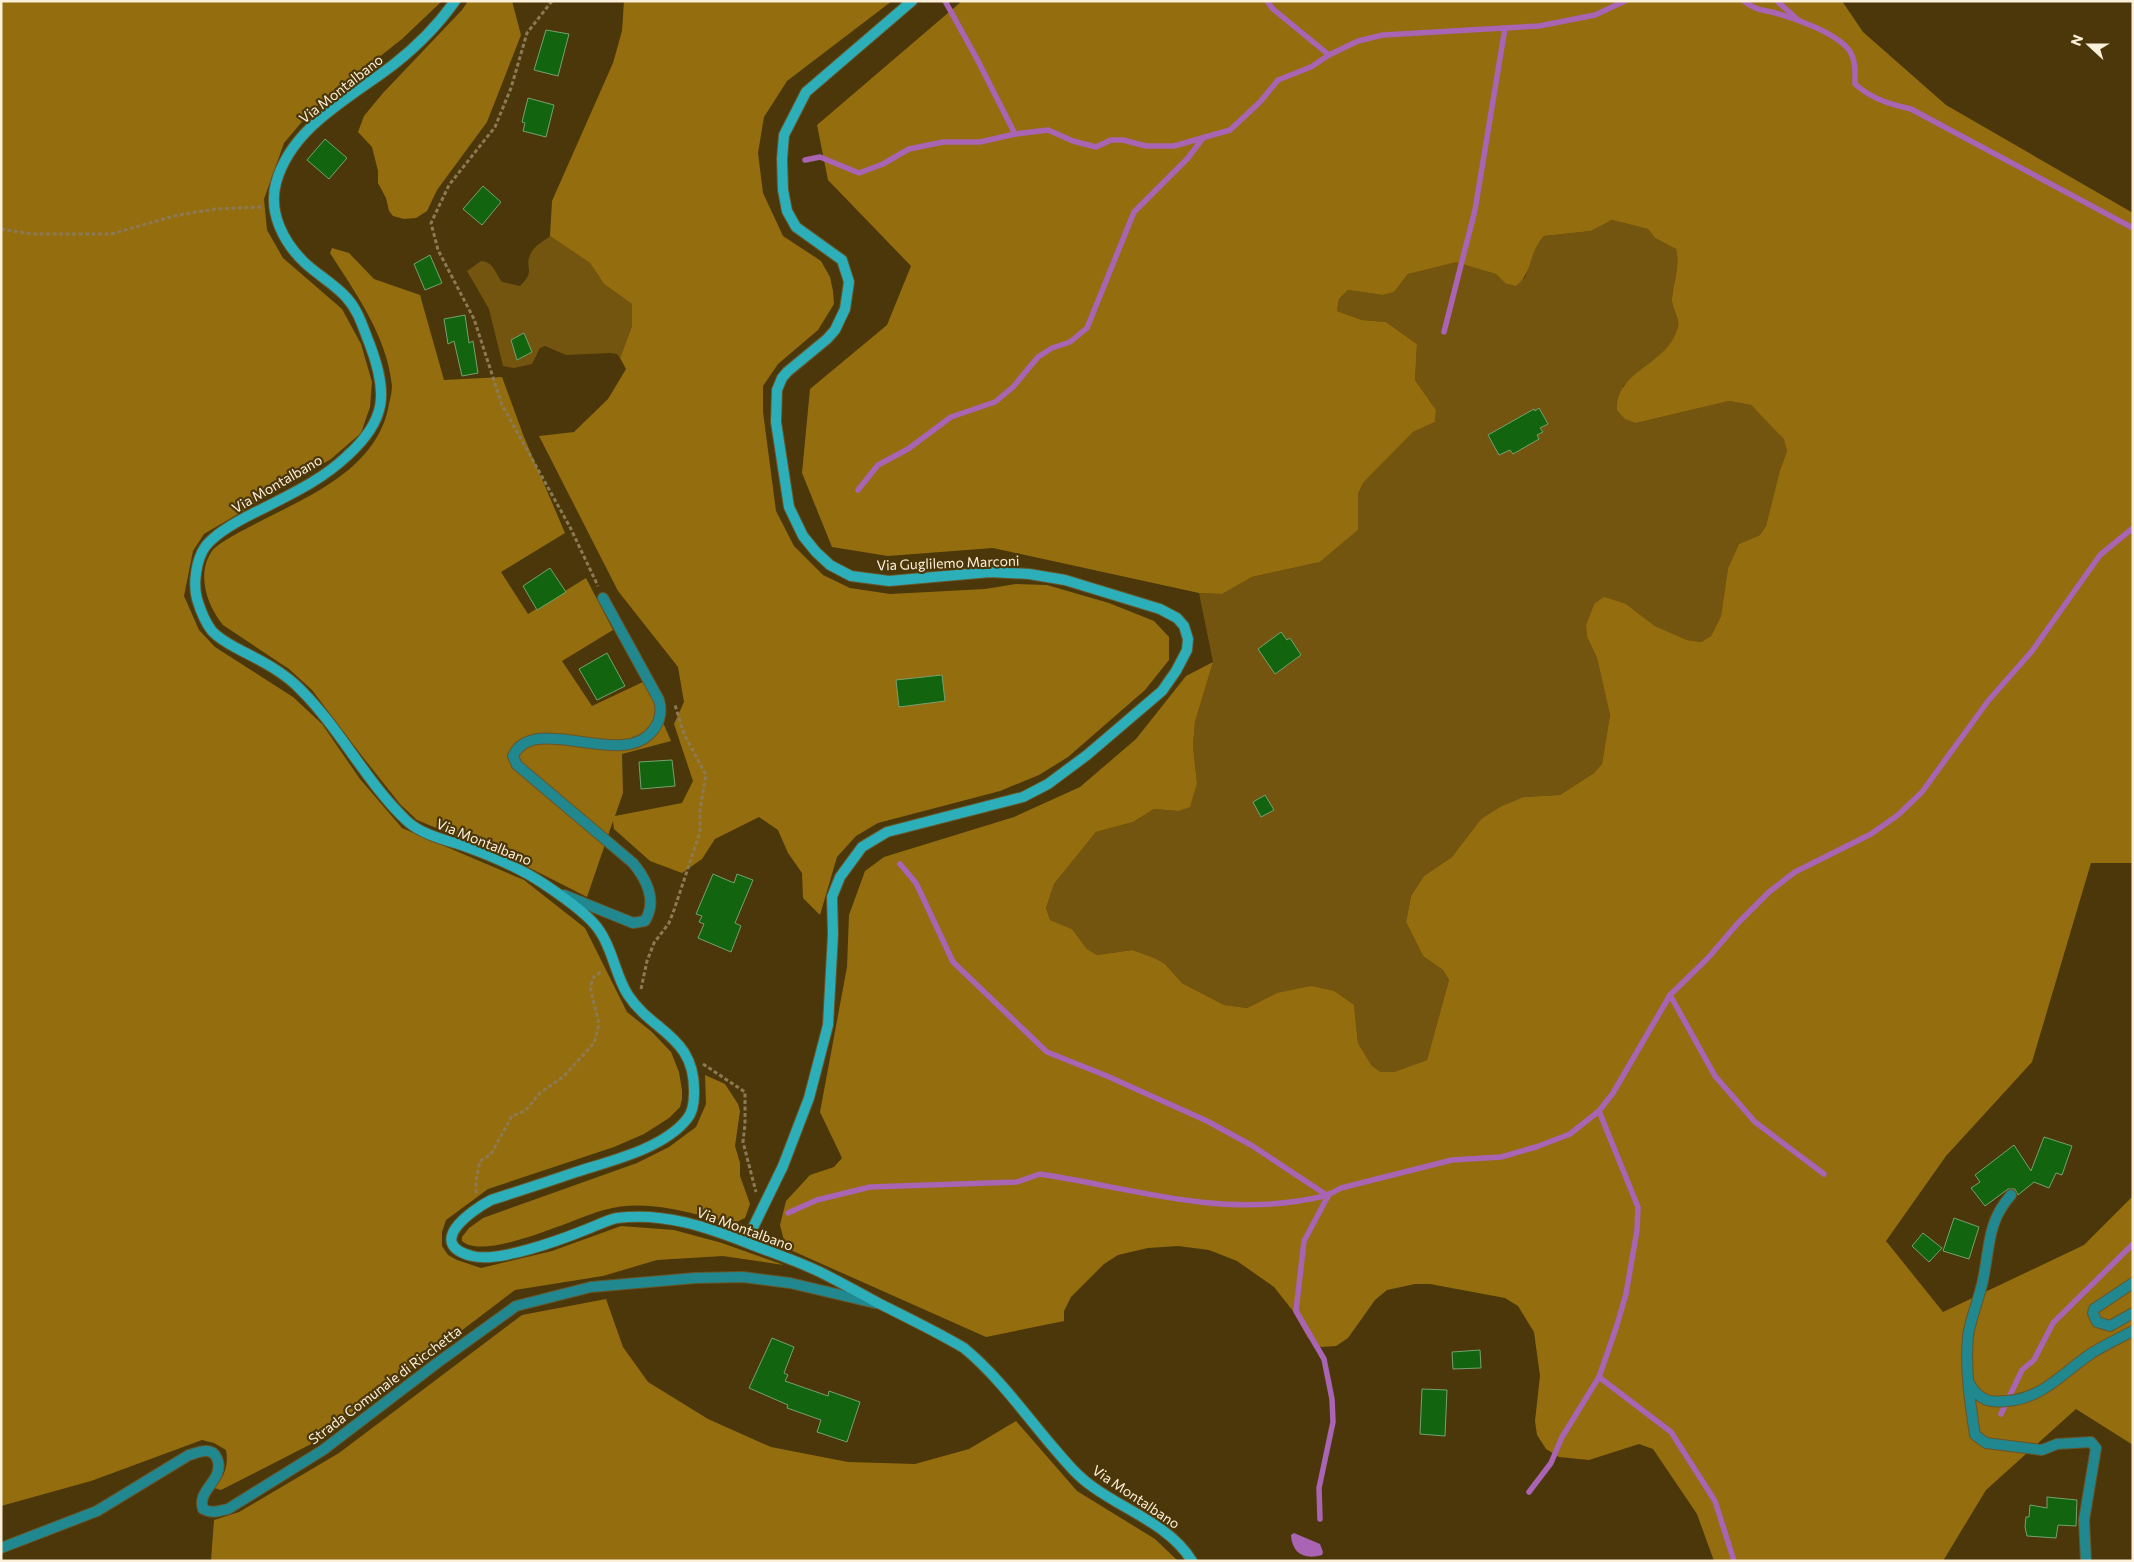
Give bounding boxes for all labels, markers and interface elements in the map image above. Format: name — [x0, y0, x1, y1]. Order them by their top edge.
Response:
north arrow — [2064, 20, 2114, 70]
text: N — [2067, 32, 2086, 48]
street label: Via Montalbano — [295, 51, 386, 127]
street label: Via Montalbano — [229, 451, 325, 516]
street label: Via Guglilemo Marconi — [876, 552, 1020, 573]
street label: Via Montalbano — [434, 815, 534, 868]
street label: Via Montalbano — [695, 1203, 796, 1254]
street label: Strada Comunale di Ricchetta — [305, 1322, 464, 1448]
street label: Via Montalbano — [1089, 1461, 1183, 1532]

